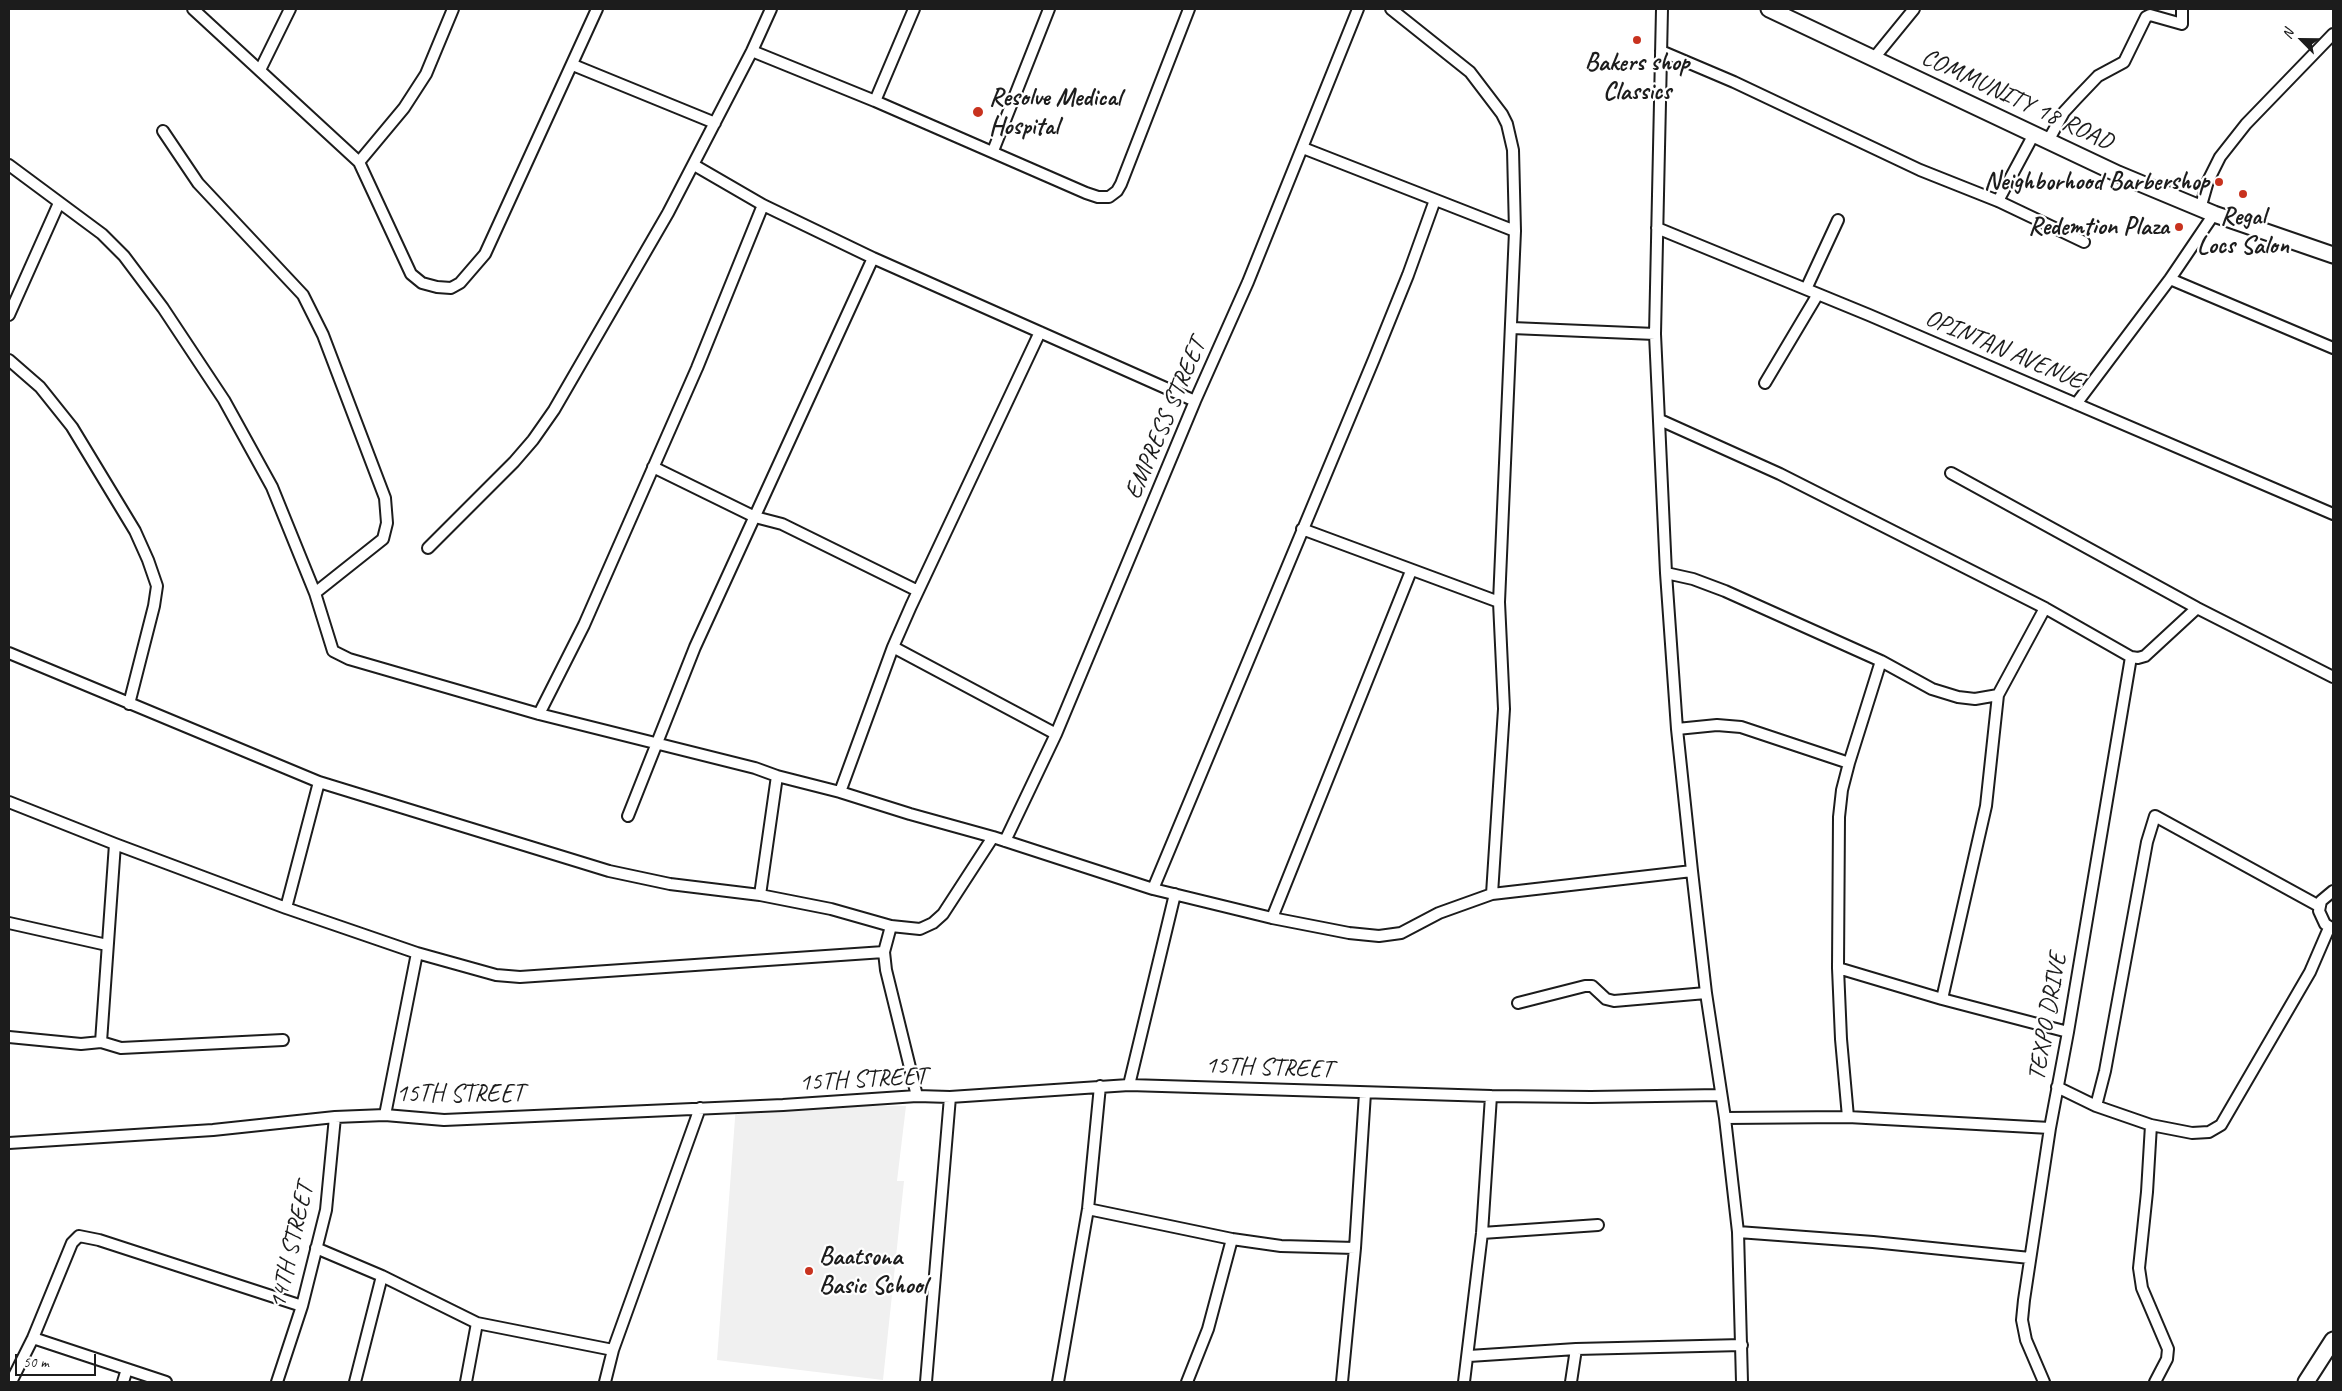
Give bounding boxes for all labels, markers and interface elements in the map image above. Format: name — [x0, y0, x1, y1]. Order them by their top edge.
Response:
north arrow — [2277, 15, 2327, 65]
text: N — [2278, 27, 2297, 41]
marker: Bakers shop Classics — [1631, 34, 1643, 46]
street label: COMMUNITY 18 ROAD — [1917, 43, 2117, 157]
place label: Bakers shop Classics — [1585, 48, 1689, 107]
place label: Resolve Medical Hospital — [989, 83, 1121, 142]
marker: Resolve Medical Hospital — [971, 105, 985, 119]
place label: Neighborhood Barbershop — [1984, 167, 2209, 197]
marker: Neighborhood Barbershop — [2213, 176, 2225, 188]
marker: Regal Locs Salon — [2237, 188, 2249, 200]
place label: Regal Locs Salon — [2197, 202, 2289, 261]
place label: Redemtion Plaza — [2028, 212, 2169, 242]
marker: Redemtion Plaza — [2173, 221, 2185, 233]
street label: OPINTAN AVENUE — [1921, 303, 2087, 397]
street label: EMPRESS STREET — [1119, 334, 1213, 504]
street label: TEXPO DRIVE — [2022, 951, 2074, 1083]
street label: 15TH STREET — [1205, 1051, 1333, 1085]
street label: 15TH STREET — [798, 1062, 928, 1098]
street label: 15TH STREET — [396, 1079, 524, 1109]
street label: 14TH STREET — [263, 1180, 321, 1312]
place label: Baatsona Basic School — [819, 1242, 927, 1301]
marker: Baatsona Basic School — [803, 1265, 815, 1277]
scale bar — [18, 1344, 99, 1376]
text: 50 m — [23, 1353, 49, 1372]

